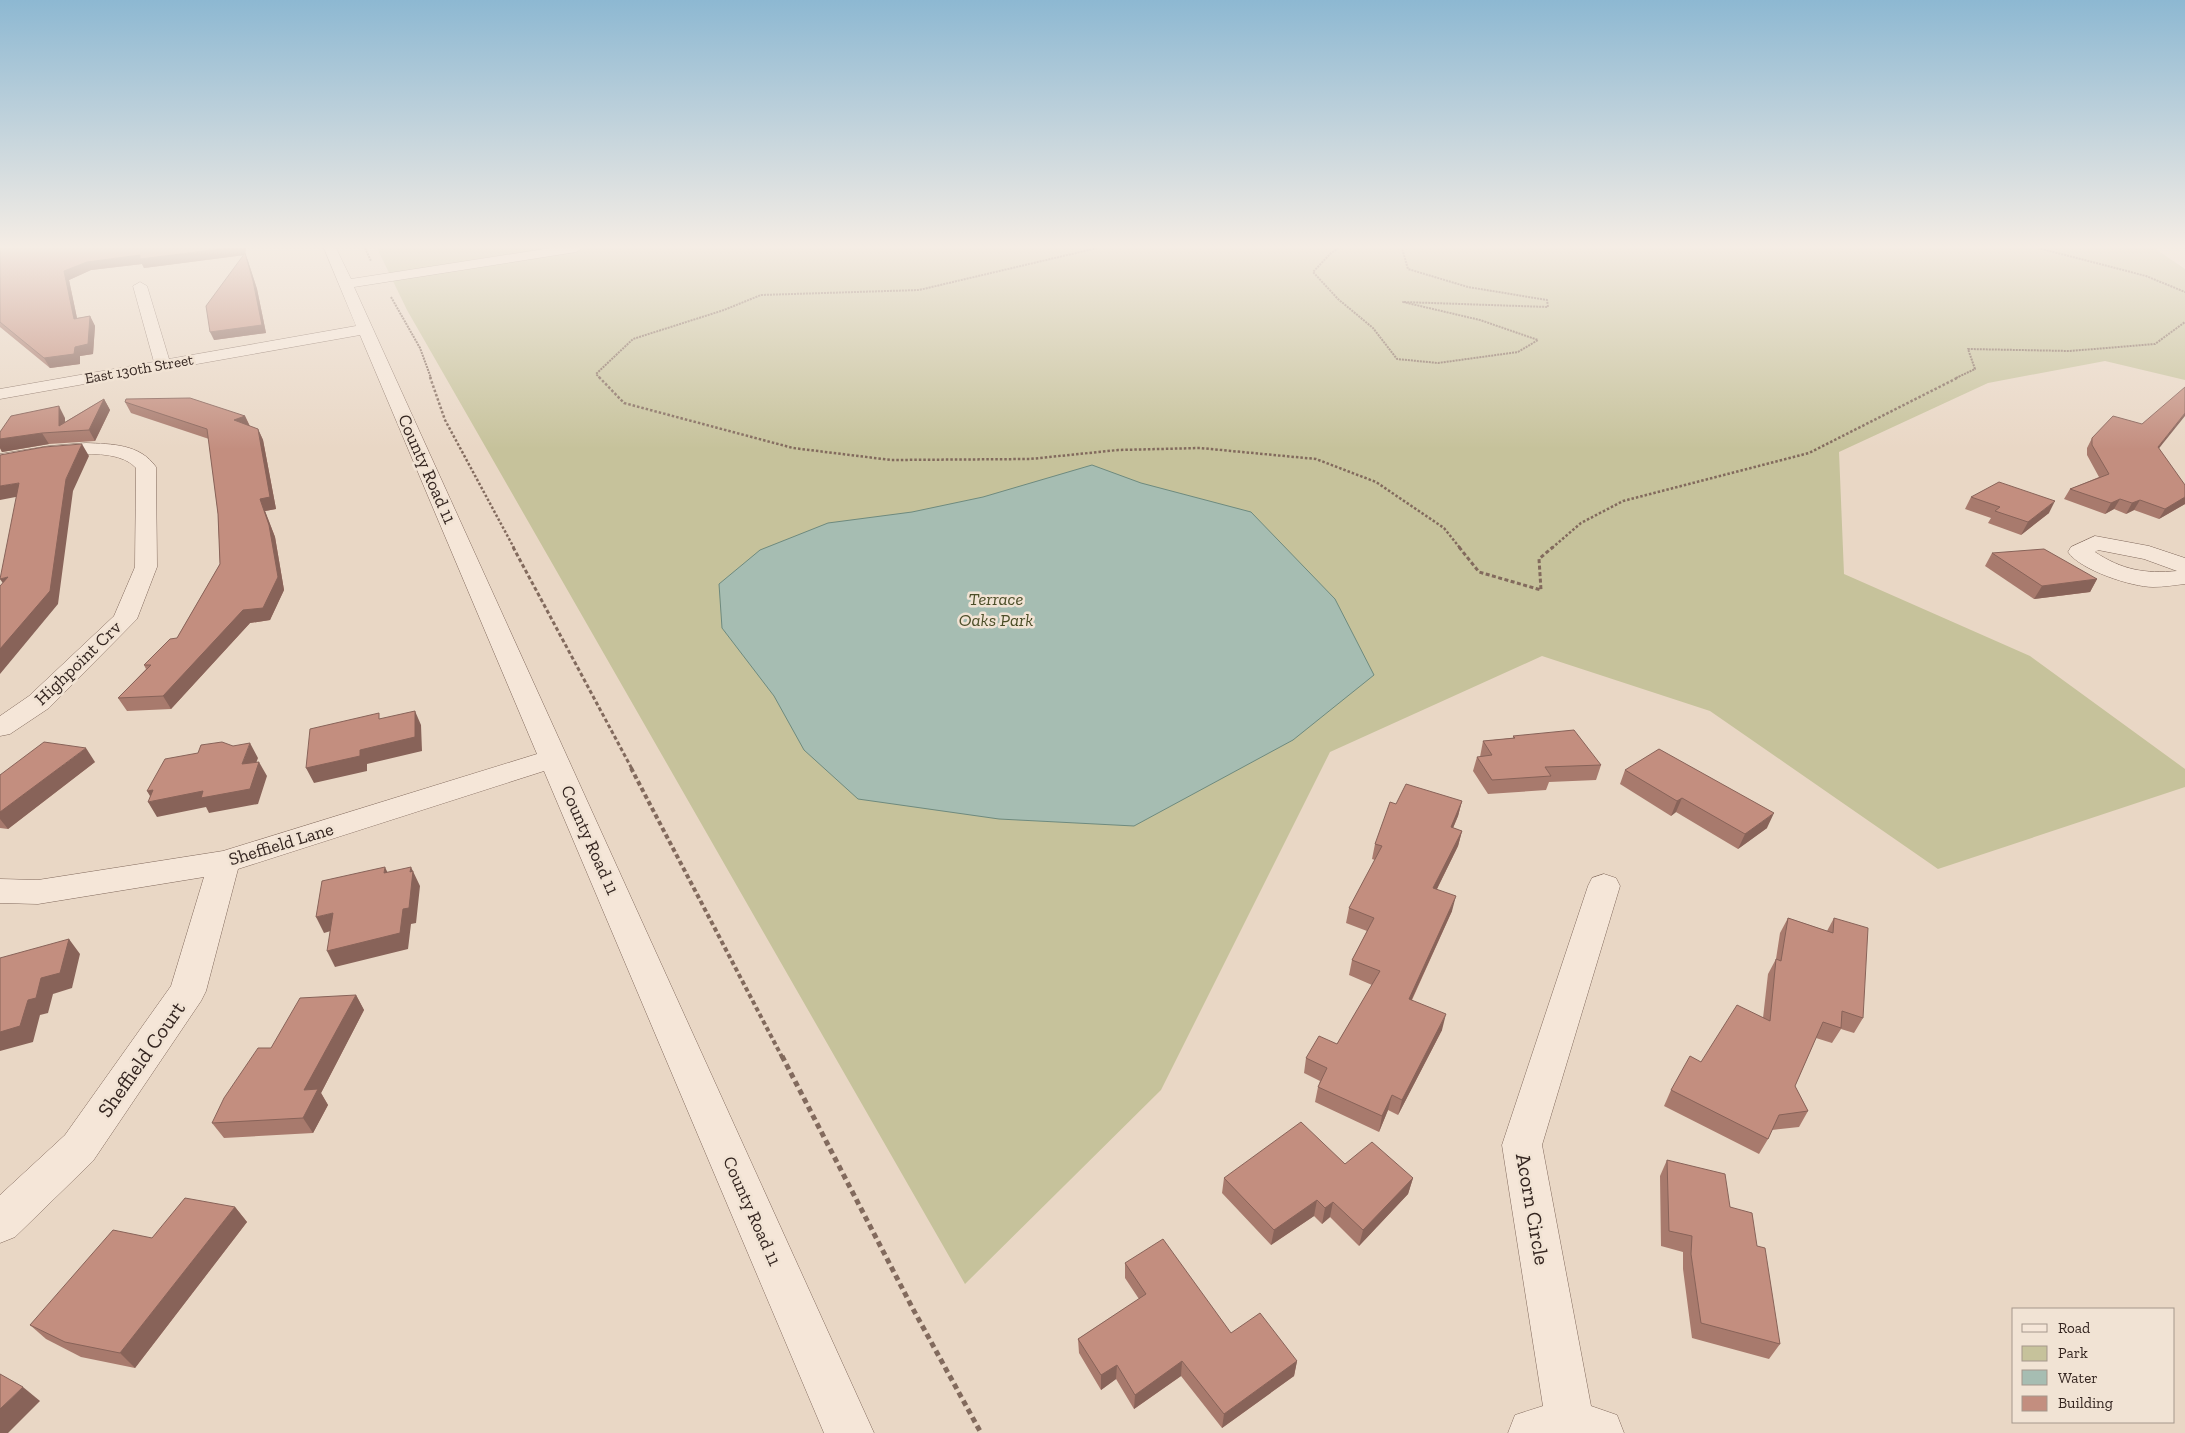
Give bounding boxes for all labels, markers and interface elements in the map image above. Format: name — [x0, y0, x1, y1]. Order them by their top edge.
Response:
street label: East 130th Street — [83, 351, 195, 387]
street label: County Road 11 — [393, 411, 461, 527]
park label: Terrace Oaks Park — [959, 588, 1033, 631]
street label: Highpoint Crv — [30, 616, 126, 710]
street label: County Road 11 — [556, 782, 624, 898]
street label: Sheffield Lane — [226, 818, 336, 870]
street label: Sheffield Court — [92, 996, 190, 1122]
street label: Acorn Circle — [1511, 1151, 1555, 1267]
street label: County Road 11 — [718, 1153, 786, 1269]
legend — [2012, 1308, 2175, 1423]
text: Road — [2058, 1319, 2091, 1337]
text: Park — [2058, 1344, 2088, 1362]
text: Water — [2058, 1369, 2098, 1387]
text: Building — [2058, 1394, 2113, 1412]

